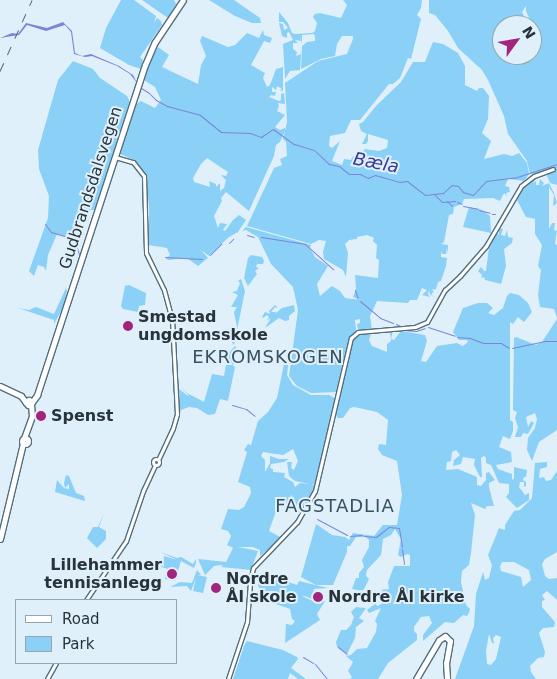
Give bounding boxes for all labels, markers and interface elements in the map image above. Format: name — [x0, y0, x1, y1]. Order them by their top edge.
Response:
north arrow — [492, 15, 542, 65]
text: N — [519, 23, 539, 42]
street label: Gudbrandsdalsvegen — [56, 104, 126, 272]
water label: Bæla — [351, 148, 401, 178]
place label: Smestad ungdomsskole — [138, 307, 268, 345]
marker: Smestad ungdomsskole — [122, 320, 134, 332]
district label: EKROMSKOGEN — [191, 346, 345, 368]
place label: Spenst — [51, 406, 113, 426]
marker: Spenst — [35, 410, 47, 422]
district label: FAGSTADLIA — [274, 495, 396, 517]
place label: Lillehammer tennisanlegg — [44, 555, 162, 593]
marker: Lillehammer tennisanlegg — [166, 568, 178, 580]
place label: Nordre Ål skole — [226, 569, 296, 607]
marker: Nordre Ål skole — [210, 582, 222, 594]
place label: Nordre Ål kirke — [328, 587, 465, 607]
marker: Nordre Ål kirke — [312, 591, 324, 603]
legend — [15, 599, 178, 664]
text: Road — [62, 610, 100, 628]
text: Park — [62, 635, 94, 653]

